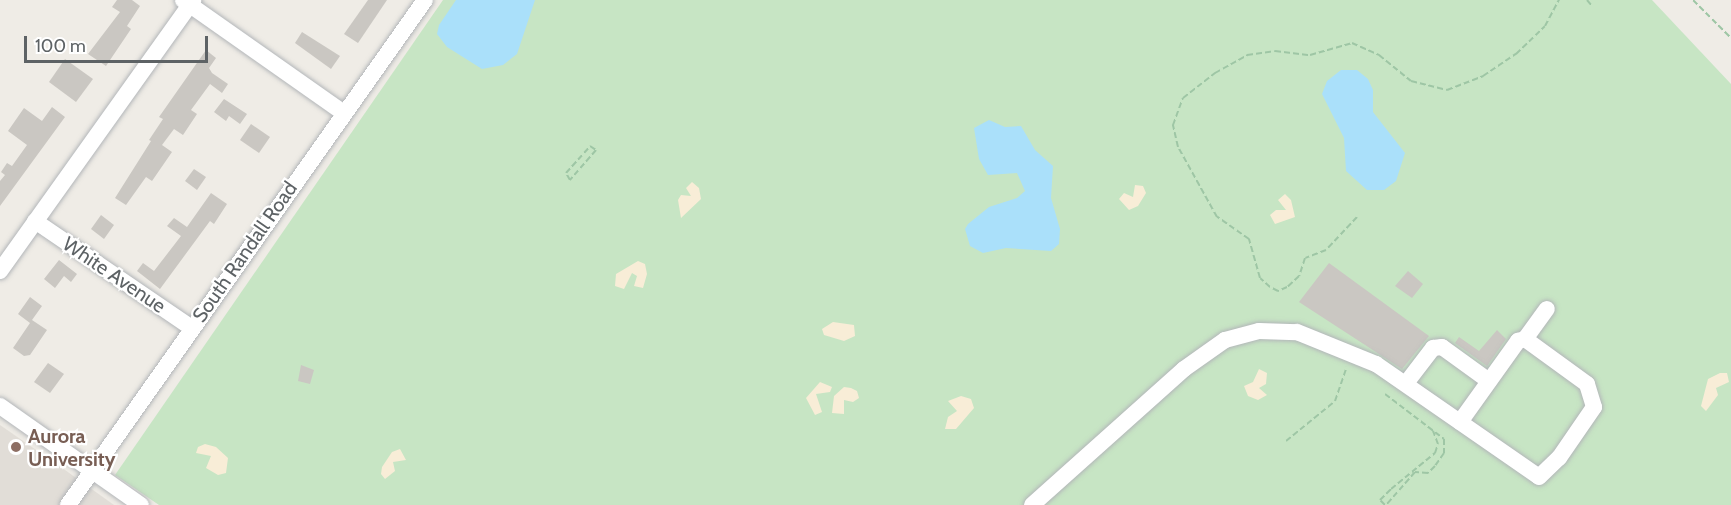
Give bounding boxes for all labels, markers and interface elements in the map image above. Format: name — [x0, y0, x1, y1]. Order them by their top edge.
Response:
scale bar — [27, 24, 212, 62]
text: 100 m — [35, 35, 86, 57]
street label: South Randall Road — [188, 177, 302, 327]
street label: White Avenue — [58, 232, 170, 318]
place label: Aurora University — [28, 424, 115, 471]
marker: Aurora University — [9, 440, 23, 454]

